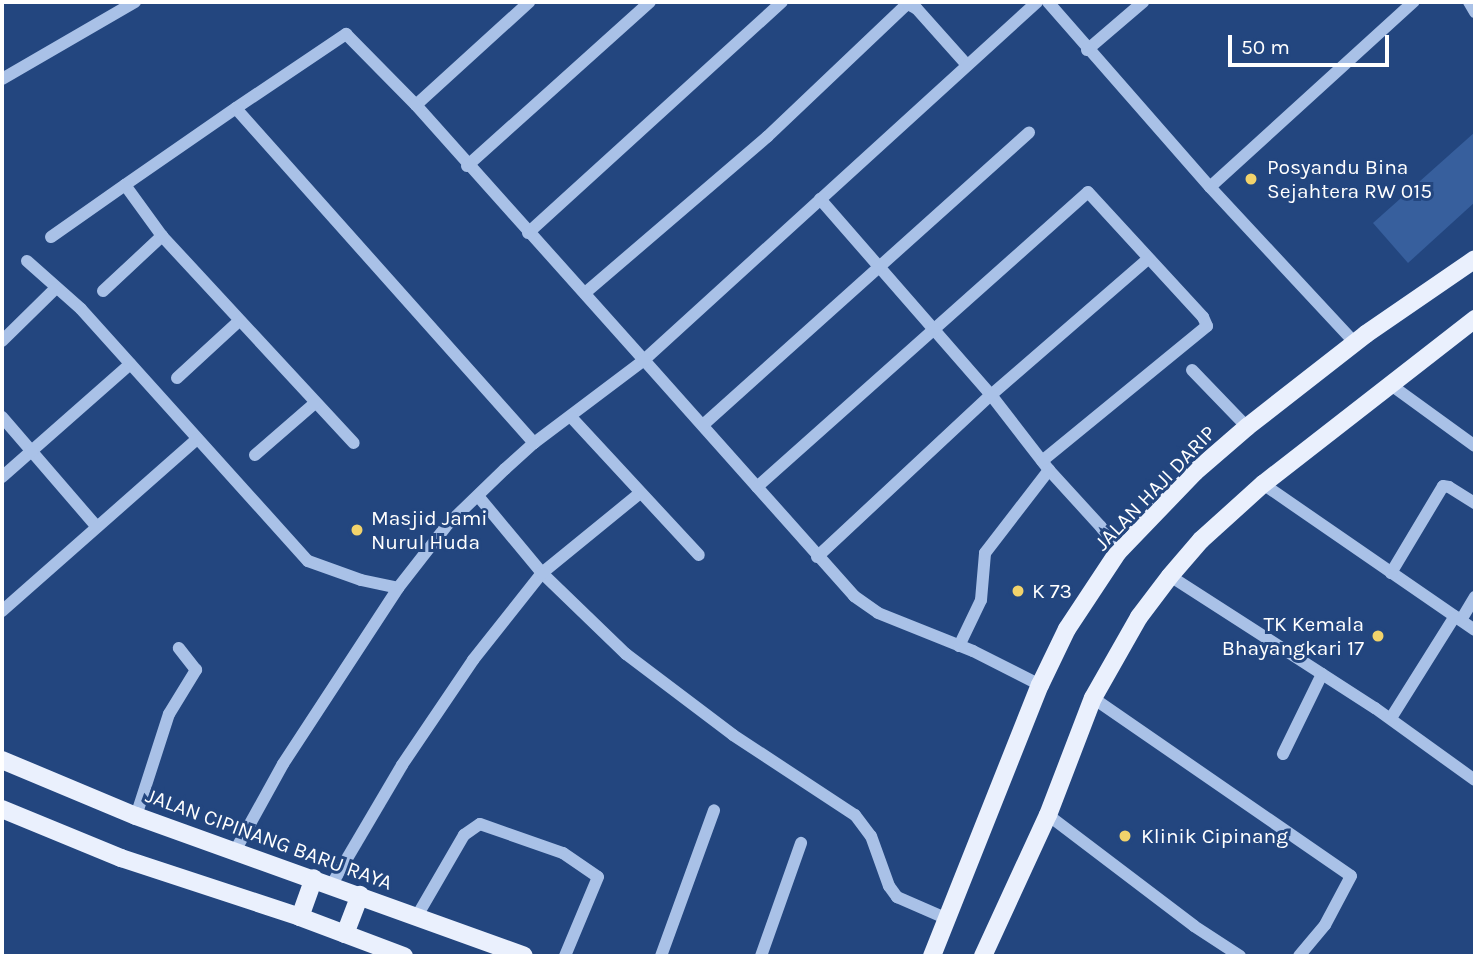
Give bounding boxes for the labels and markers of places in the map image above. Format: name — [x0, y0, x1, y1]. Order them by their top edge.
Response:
place label: Posyandu Bina Sejahtera RW 015 — [1267, 154, 1432, 204]
marker: Posyandu Bina Sejahtera RW 015 — [1241, 169, 1261, 189]
place label: Masjid Jami Nurul Huda — [371, 505, 488, 555]
marker: Masjid Jami Nurul Huda — [349, 522, 365, 538]
place label: K 73 — [1032, 578, 1072, 604]
marker: K 73 — [1010, 583, 1026, 599]
place label: TK Kemala Bhayangkari 17 — [1222, 611, 1364, 661]
marker: TK Kemala Bhayangkari 17 — [1370, 628, 1386, 644]
place label: Klinik Cipinang — [1141, 823, 1288, 849]
marker: Klinik Cipinang — [1115, 826, 1135, 846]

